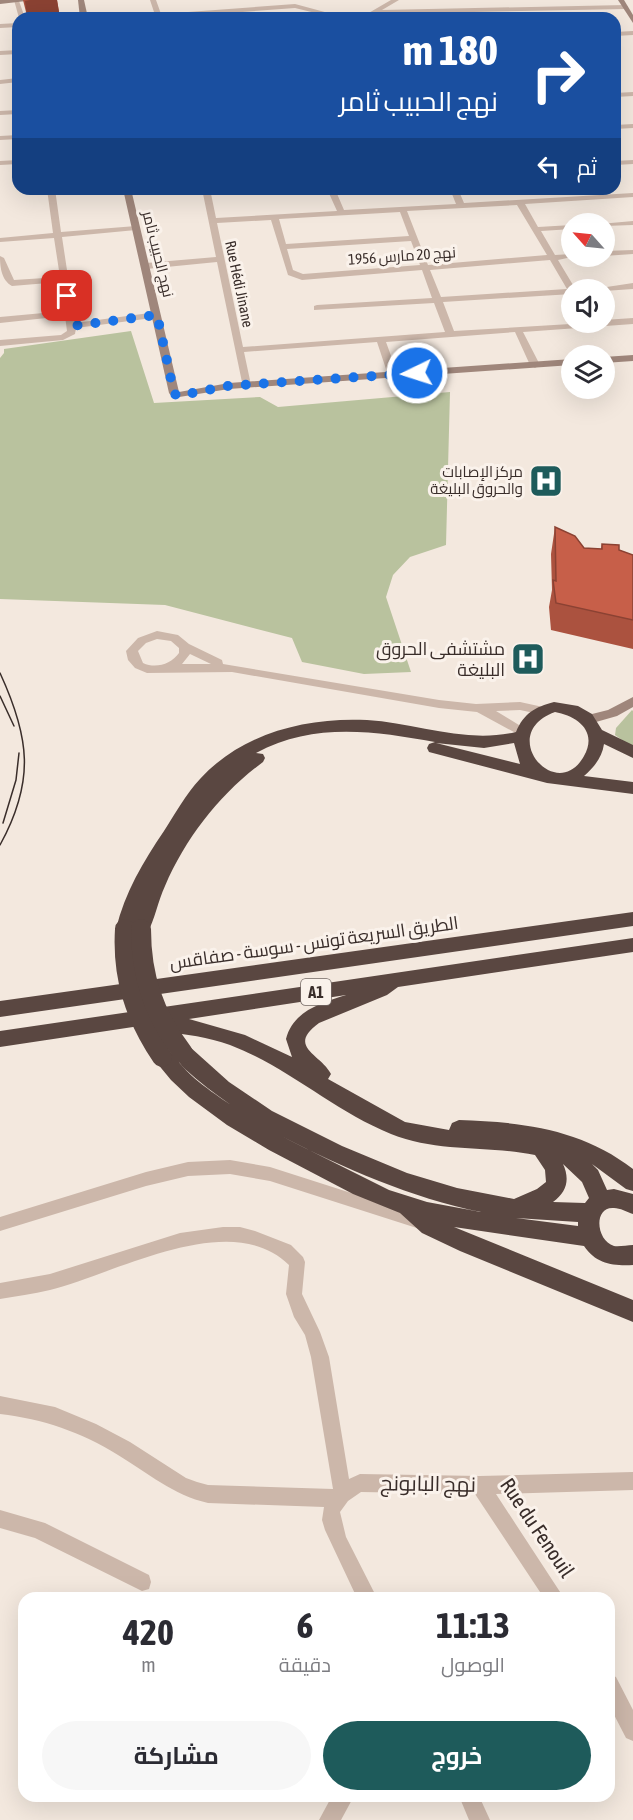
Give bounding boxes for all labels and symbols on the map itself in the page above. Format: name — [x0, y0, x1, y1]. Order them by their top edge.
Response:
street label: نهج الحبيب ثامر — [136, 208, 177, 299]
north arrow — [561, 213, 615, 267]
street label: Rue Hédi Jinane — [222, 239, 257, 329]
street label: نهج 20 مارس 1956 — [348, 243, 457, 271]
pin — [41, 270, 92, 321]
position arrow — [385, 341, 449, 405]
place label: مركز الإصابات والحروق البليغة — [430, 463, 523, 499]
hospital icon: مركز الإصابات والحروق البليغة — [528, 463, 564, 499]
place label: مشتشفى الحروق البليغة — [376, 638, 505, 680]
hospital icon: مشتشفى الحروق البليغة — [510, 641, 546, 677]
street label: الطريق السريعة تونس - سوسة - صفاقس — [168, 912, 460, 975]
road number: A1 — [301, 979, 331, 1005]
street label: نهج البابونج — [380, 1470, 476, 1499]
street label: Rue du Fenouil — [496, 1473, 580, 1582]

